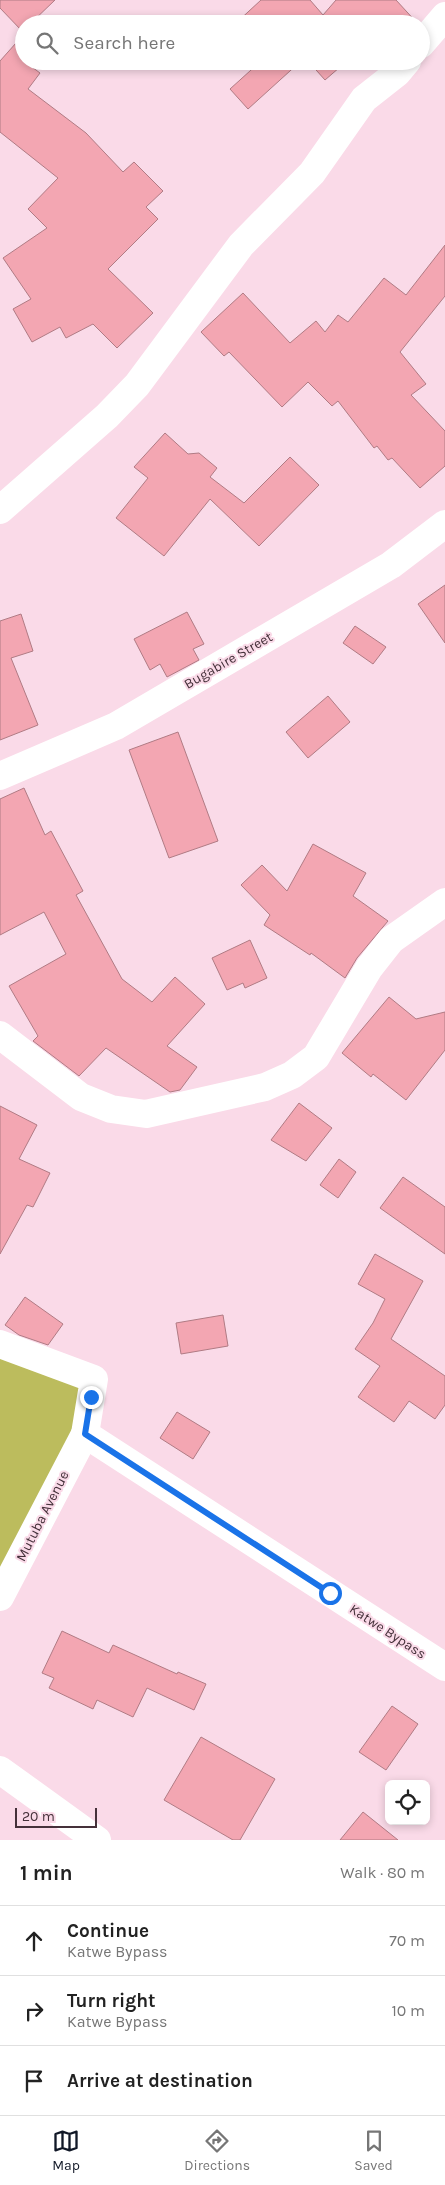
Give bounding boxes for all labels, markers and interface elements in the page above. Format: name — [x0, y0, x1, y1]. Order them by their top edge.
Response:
search box — [15, 15, 430, 70]
icon: search — [33, 29, 61, 57]
text: Search here — [73, 32, 175, 54]
street label: Bugabire Street — [181, 628, 275, 693]
route end — [80, 1386, 103, 1409]
street label: Mutuba Avenue — [12, 1468, 73, 1564]
route start — [319, 1582, 342, 1605]
street label: Katwe Bypass — [346, 1600, 429, 1663]
map controls — [385, 1780, 430, 1825]
button: locate — [385, 1780, 430, 1825]
scale bar — [15, 1805, 98, 1828]
text: 20 m — [22, 1808, 55, 1825]
text: 1 min — [20, 1861, 73, 1885]
text: Walk · 80 m — [340, 1863, 425, 1882]
text: Continue — [67, 1920, 149, 1942]
icon: ahead — [20, 1927, 48, 1955]
text: 70 m — [389, 1931, 425, 1950]
text: Katwe Bypass — [67, 1942, 168, 1961]
text: Turn right — [67, 1990, 156, 2012]
icon: right — [20, 1997, 48, 2025]
text: 10 m — [391, 2001, 425, 2020]
text: Katwe Bypass — [67, 2012, 168, 2031]
icon: arrive — [20, 2067, 48, 2095]
text: Arrive at destination — [67, 2070, 253, 2092]
tab: Map — [52, 2127, 80, 2174]
tab: Directions — [184, 2127, 250, 2174]
tab: Saved — [354, 2127, 393, 2174]

